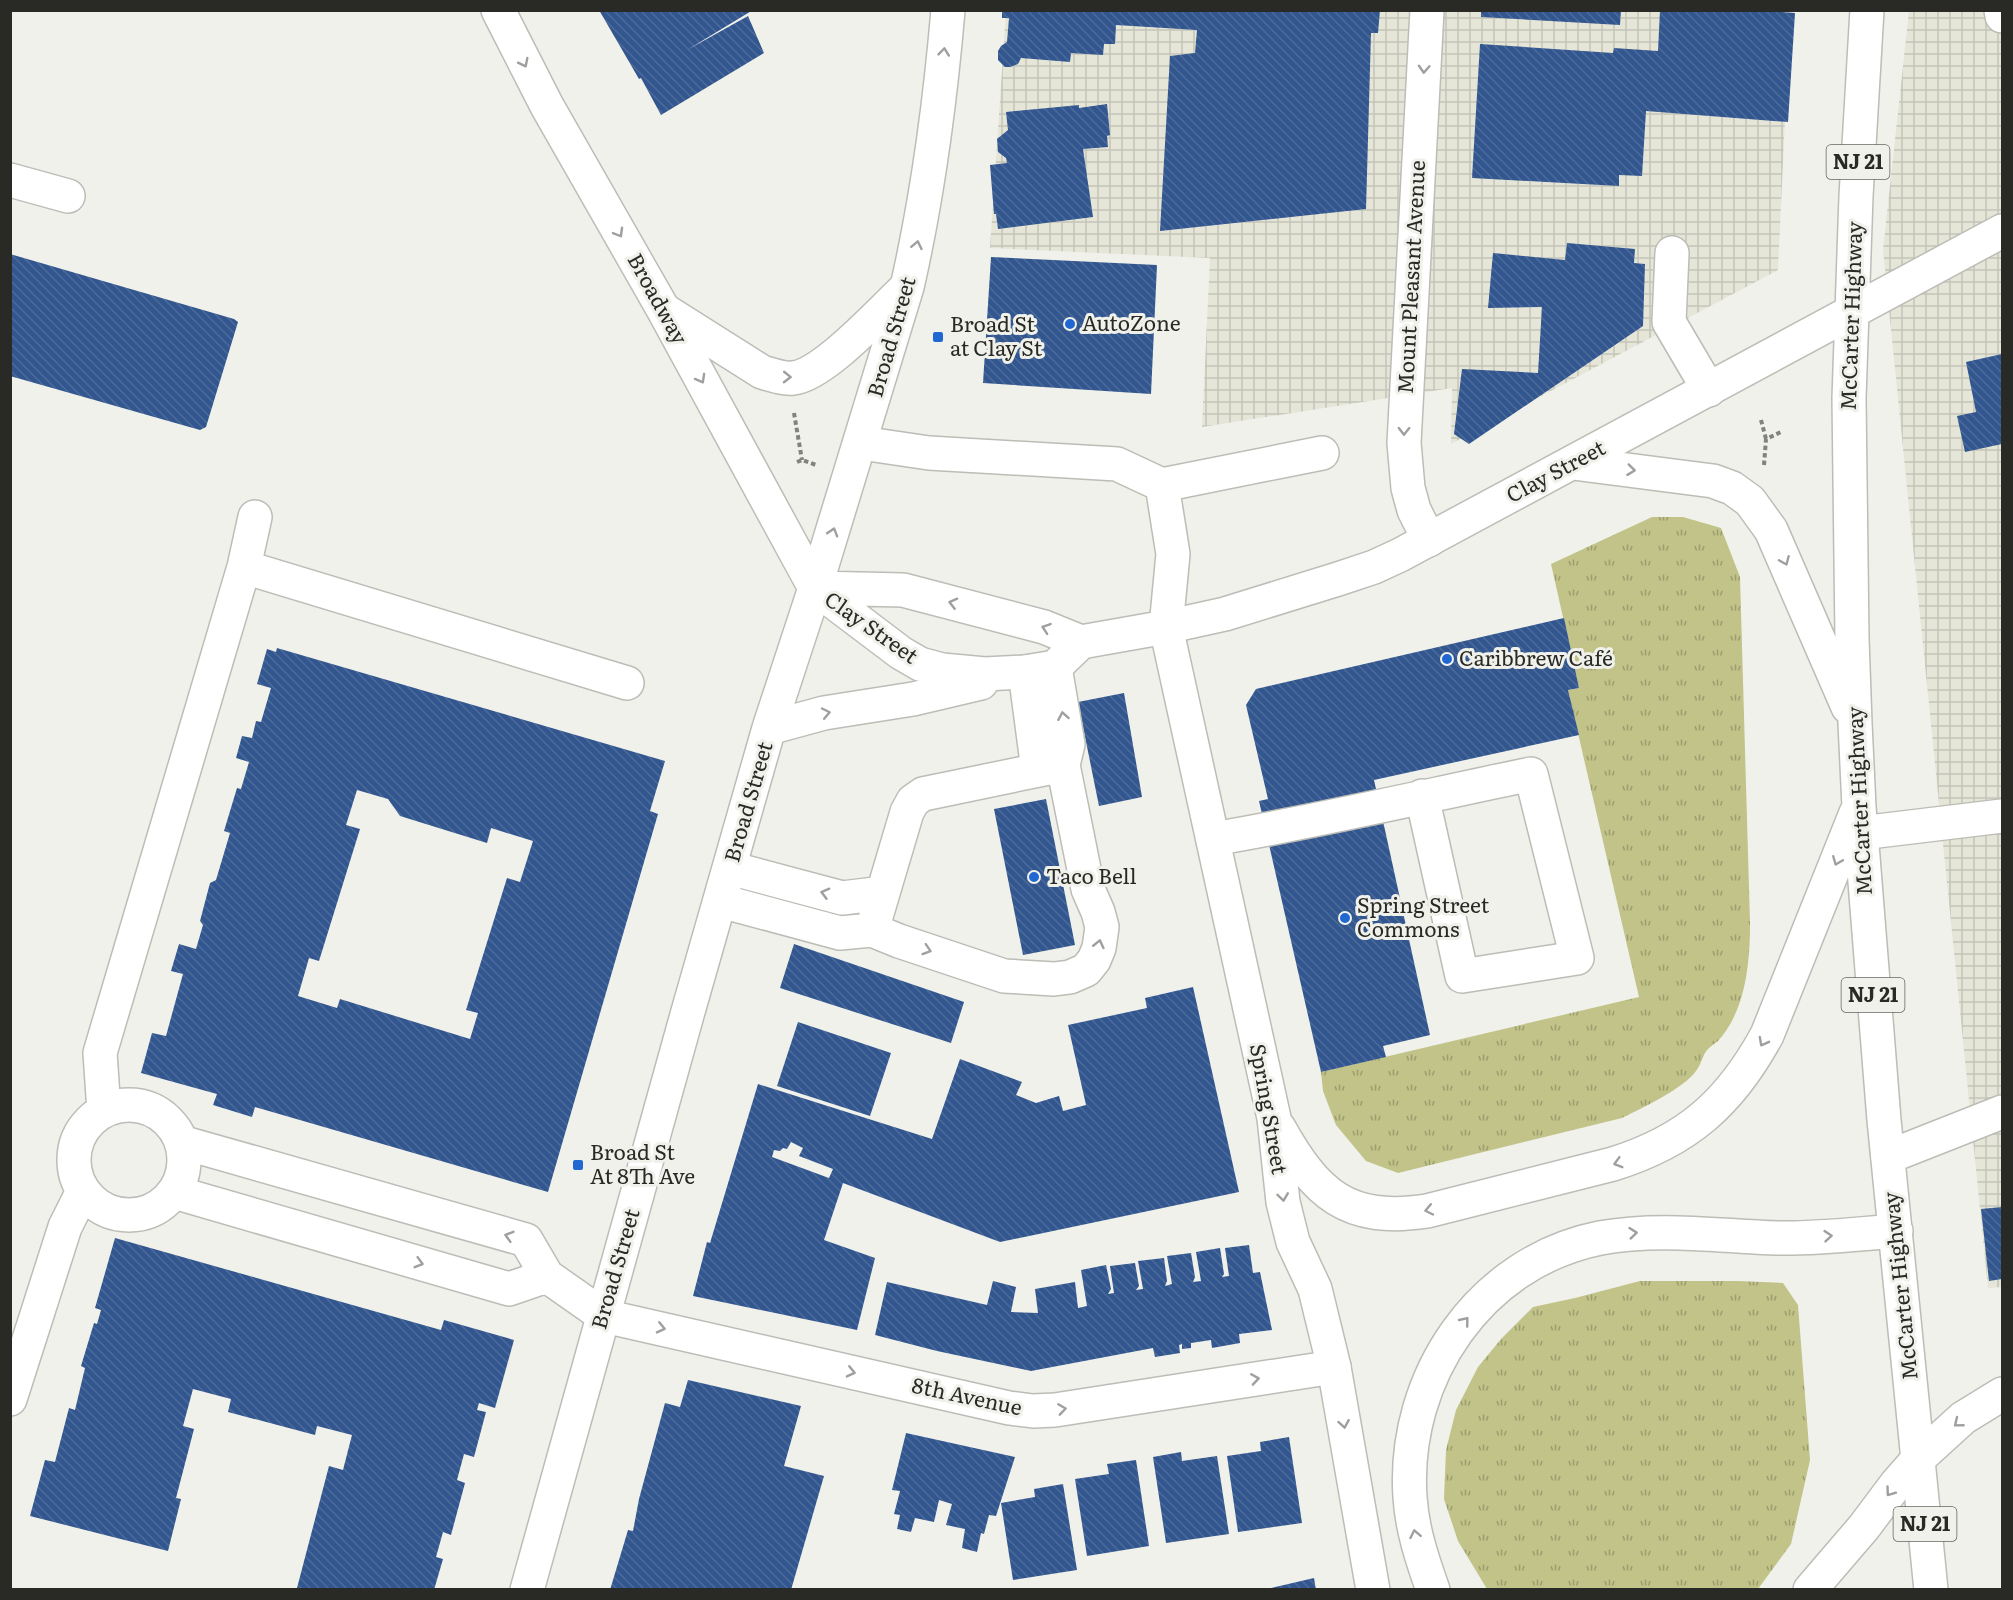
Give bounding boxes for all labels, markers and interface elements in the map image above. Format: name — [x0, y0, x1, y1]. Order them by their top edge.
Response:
one-way arrow — [937, 47, 950, 56]
one-way arrow — [517, 56, 528, 67]
one-way arrow — [1418, 64, 1431, 73]
road number: NJ 21 — [1826, 145, 1890, 179]
street label: Mount Pleasant Avenue — [1388, 159, 1431, 394]
street label: McCarter Highway — [1831, 220, 1868, 411]
one-way arrow — [612, 227, 624, 237]
one-way arrow — [910, 240, 923, 250]
street label: Broadway — [621, 247, 697, 350]
street label: Broad Street — [858, 272, 922, 400]
place label: AutoZone — [1082, 306, 1181, 337]
place label: Broad St at Clay St — [950, 307, 1043, 362]
marker: AutoZone — [1063, 317, 1077, 331]
marker: Broad St at Clay St — [931, 330, 945, 344]
one-way arrow — [782, 371, 791, 383]
one-way arrow — [694, 373, 705, 383]
one-way arrow — [1398, 427, 1411, 436]
street label: Clay Street — [1500, 431, 1610, 509]
one-way arrow — [1626, 463, 1636, 476]
one-way arrow — [826, 527, 838, 538]
one-way arrow — [1778, 555, 1790, 566]
street label: Clay Street — [819, 582, 926, 670]
one-way arrow — [948, 598, 958, 611]
one-way arrow — [1041, 623, 1052, 635]
place label: Caribbrew Café — [1459, 641, 1613, 672]
marker: Caribbrew Café — [1440, 652, 1454, 666]
street label: McCarter Highway — [1837, 705, 1878, 896]
one-way arrow — [821, 707, 831, 720]
one-way arrow — [1058, 711, 1070, 721]
street label: Broad Street — [715, 737, 779, 865]
one-way arrow — [1832, 855, 1844, 866]
place label: Taco Bell — [1046, 859, 1137, 890]
marker: Taco Bell — [1027, 870, 1041, 884]
one-way arrow — [820, 888, 830, 901]
place label: Spring Street Commons — [1357, 888, 1490, 943]
marker: Spring Street Commons — [1338, 911, 1352, 925]
one-way arrow — [1092, 939, 1105, 949]
one-way arrow — [921, 943, 932, 956]
road number: NJ 21 — [1842, 978, 1904, 1012]
one-way arrow — [1759, 1035, 1770, 1046]
street label: Spring Street — [1244, 1041, 1297, 1177]
place label: Broad St At 8Th Ave — [590, 1135, 695, 1190]
one-way arrow — [1613, 1155, 1623, 1168]
marker: Broad St At 8Th Ave — [571, 1158, 585, 1172]
street label: McCarter Highway — [1873, 1190, 1924, 1382]
one-way arrow — [1276, 1192, 1289, 1202]
one-way arrow — [1424, 1203, 1434, 1216]
street label: Broad Street — [582, 1204, 646, 1332]
one-way arrow — [1628, 1228, 1638, 1240]
one-way arrow — [504, 1230, 514, 1243]
one-way arrow — [1823, 1230, 1832, 1243]
one-way arrow — [413, 1256, 424, 1268]
one-way arrow — [1457, 1317, 1468, 1328]
one-way arrow — [655, 1321, 665, 1334]
one-way arrow — [846, 1364, 856, 1377]
street label: 8th Avenue — [910, 1368, 1026, 1421]
one-way arrow — [1250, 1374, 1260, 1386]
one-way arrow — [1058, 1403, 1067, 1416]
one-way arrow — [1954, 1415, 1965, 1426]
one-way arrow — [1337, 1419, 1350, 1429]
one-way arrow — [1886, 1485, 1897, 1496]
road number: NJ 21 — [1894, 1507, 1956, 1541]
one-way arrow — [1410, 1529, 1423, 1539]

